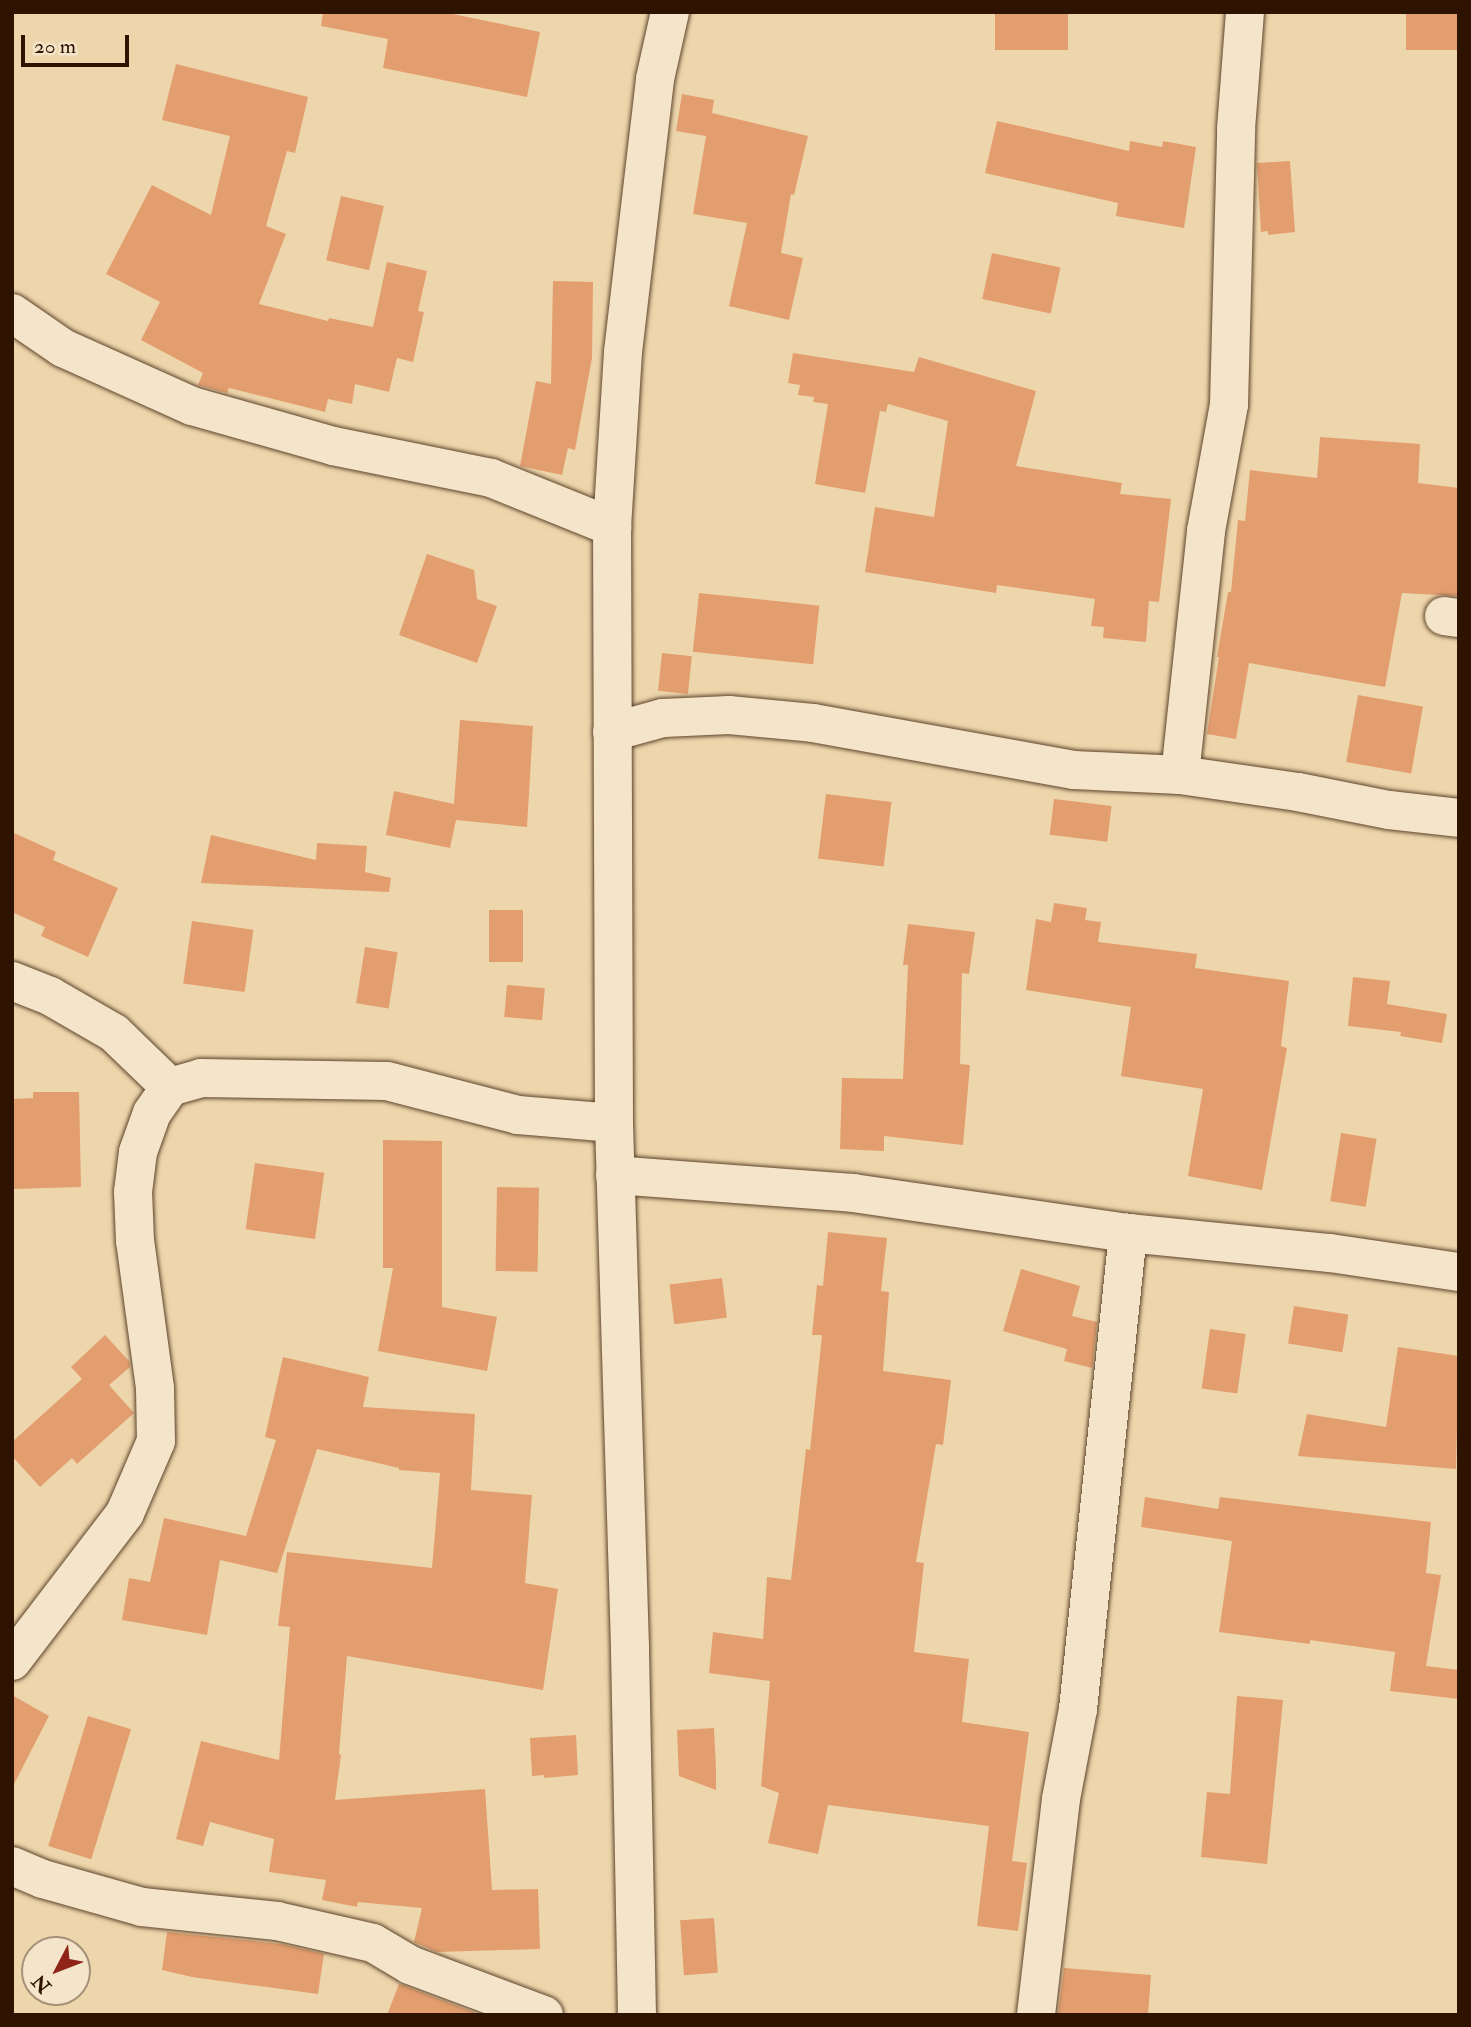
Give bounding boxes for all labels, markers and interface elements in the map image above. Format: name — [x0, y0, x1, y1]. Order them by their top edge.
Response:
scale bar — [24, 21, 133, 65]
text: 20 m — [34, 33, 76, 60]
north arrow — [21, 1936, 91, 2006]
text: N — [27, 1969, 56, 1998]

